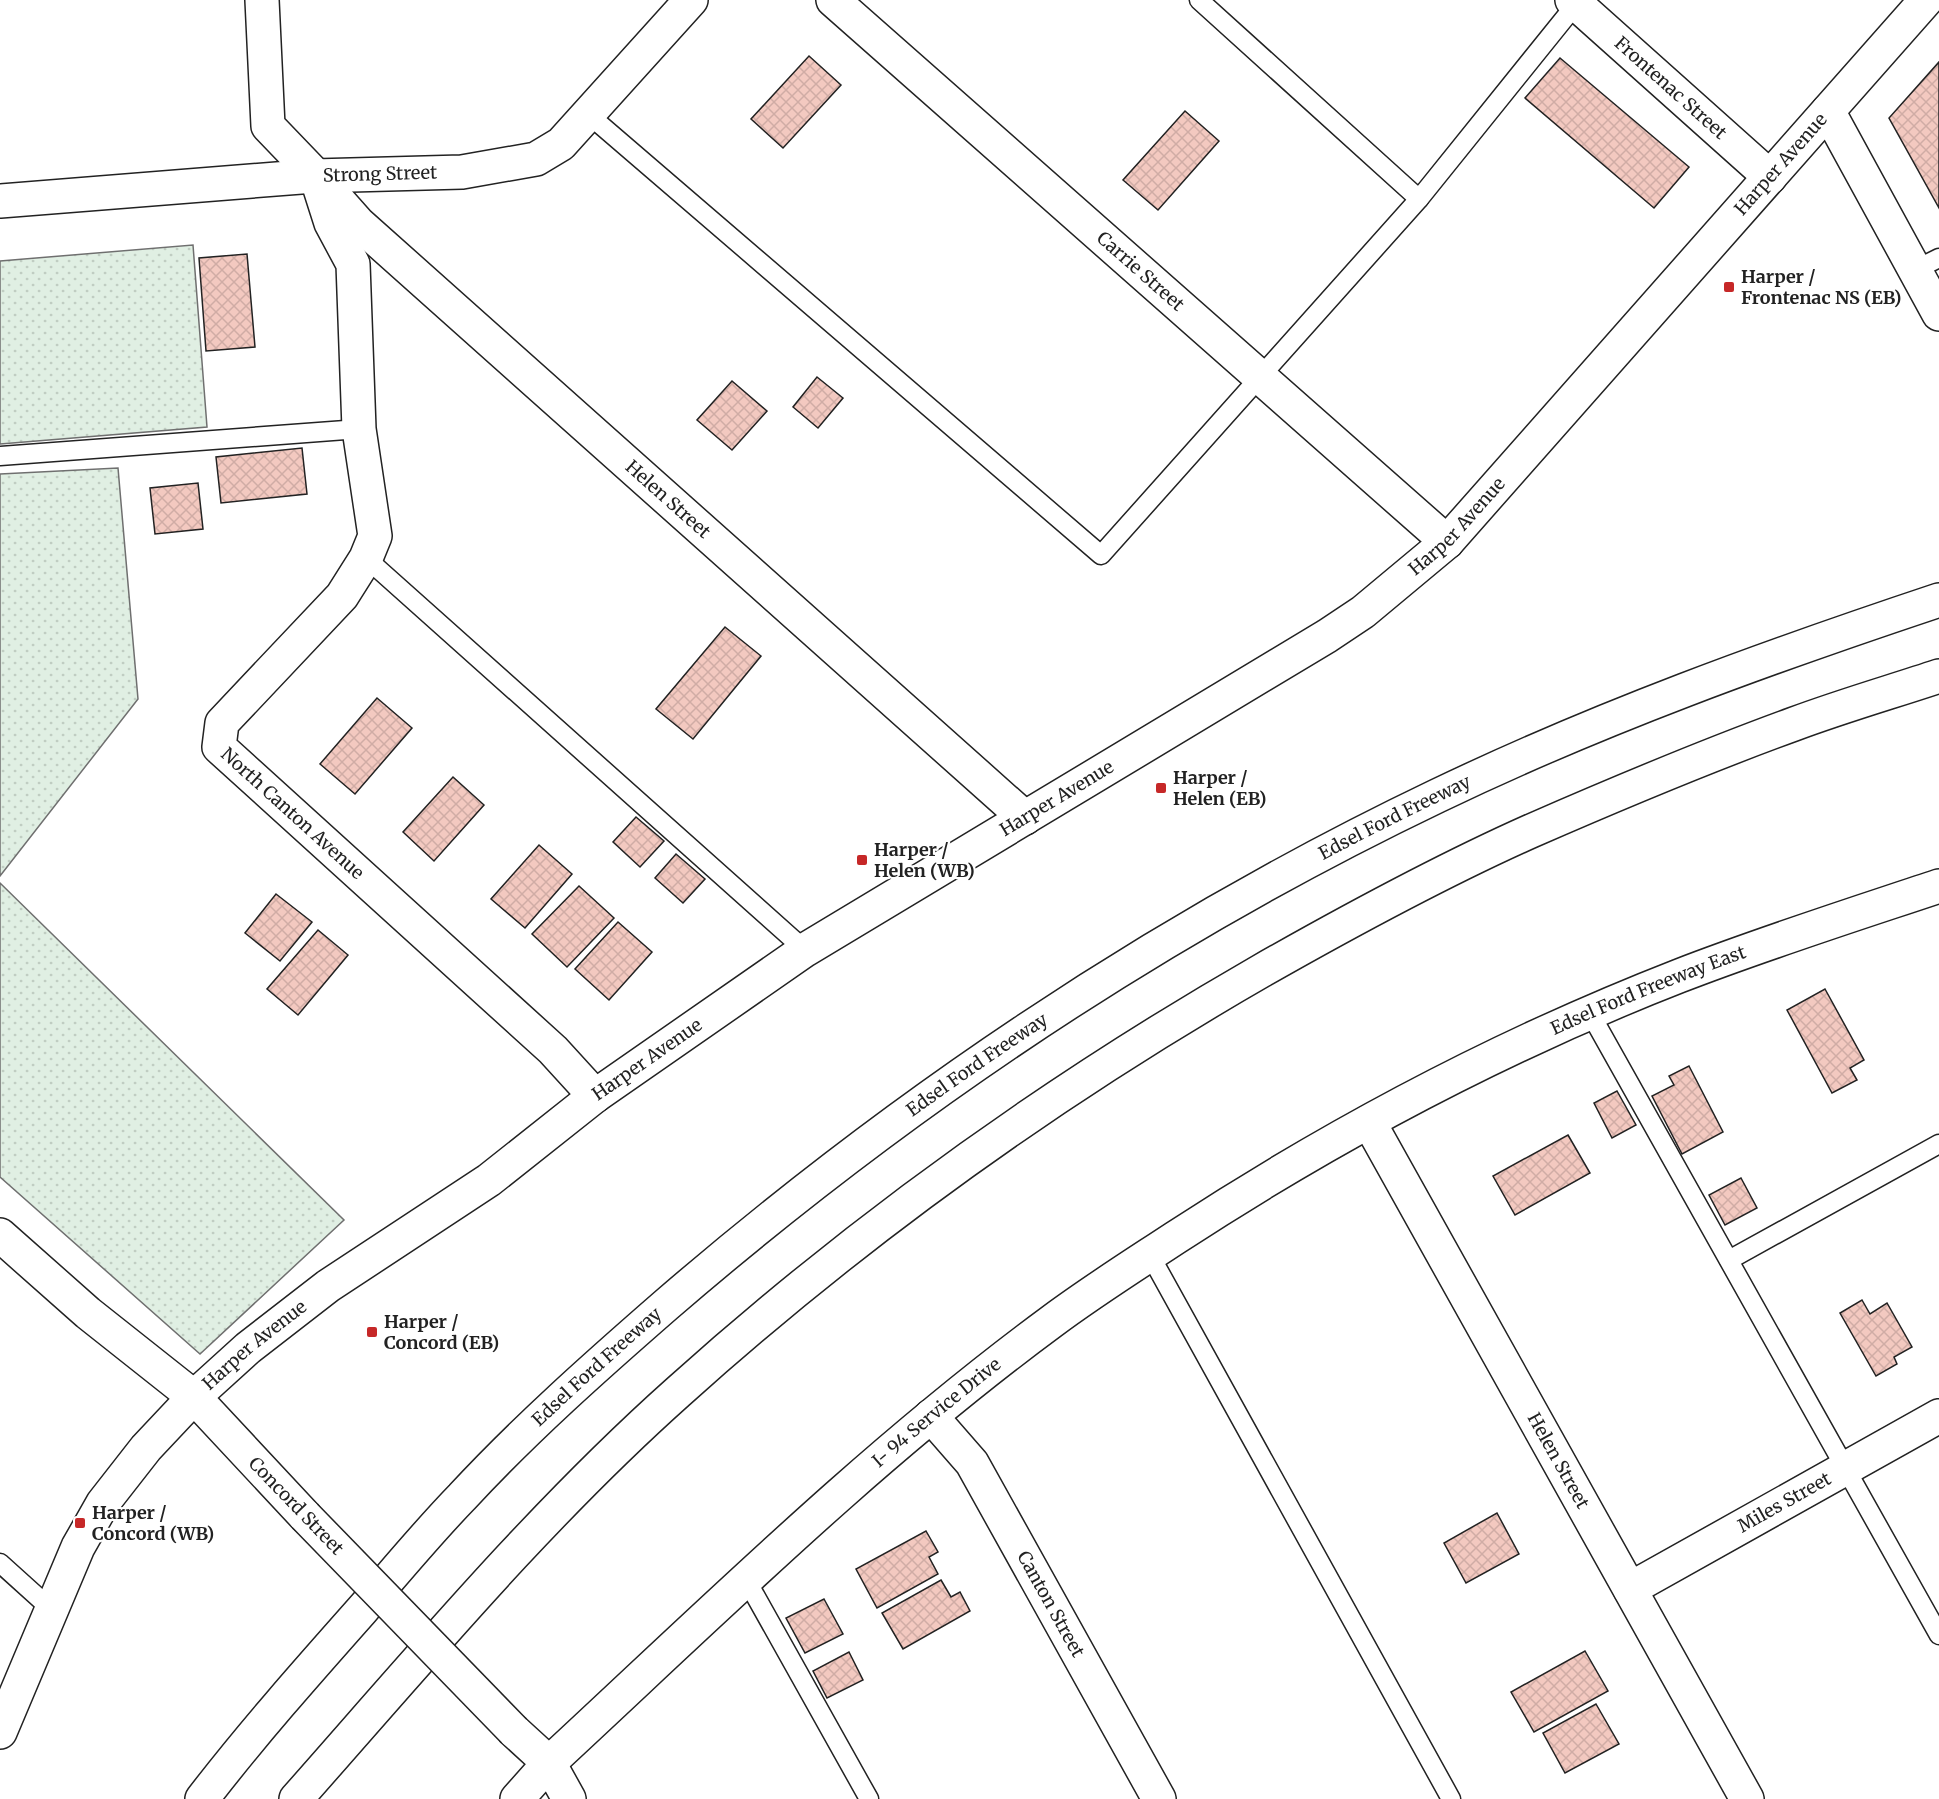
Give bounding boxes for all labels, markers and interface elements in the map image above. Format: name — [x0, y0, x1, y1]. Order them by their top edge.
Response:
street label: Frontenac Street — [1610, 31, 1732, 144]
street label: Harper Avenue — [1729, 108, 1832, 220]
street label: Strong Street — [323, 161, 437, 187]
street label: Carrie Street — [1092, 226, 1189, 316]
place label: Harper / Frontenac NS (EB) — [1741, 265, 1902, 309]
marker: Harper / Frontenac NS (EB) — [1722, 280, 1736, 294]
street label: Helen Street — [621, 455, 715, 543]
street label: Harper Avenue — [1404, 472, 1510, 580]
street label: North Canton Avenue — [216, 743, 369, 884]
street label: Harper Avenue — [995, 755, 1118, 841]
place label: Harper / Helen (EB) — [1173, 766, 1267, 810]
street label: Edsel Ford Freeway — [1315, 770, 1475, 865]
marker: Harper / Helen (EB) — [1154, 781, 1168, 795]
place label: Harper / Helen (WB) — [874, 838, 975, 882]
marker: Harper / Helen (WB) — [855, 853, 869, 867]
street label: Edsel Ford Freeway East — [1547, 940, 1749, 1040]
street label: Edsel Ford Freeway — [902, 1007, 1052, 1121]
street label: Harper Avenue — [588, 1013, 706, 1105]
street label: Harper Avenue — [197, 1295, 311, 1395]
street label: Edsel Ford Freeway — [527, 1302, 666, 1431]
place label: Harper / Concord (EB) — [384, 1310, 499, 1354]
marker: Harper / Concord (EB) — [365, 1325, 379, 1339]
street label: I- 94 Service Drive — [867, 1352, 1005, 1472]
street label: Helen Street — [1523, 1409, 1595, 1513]
street label: Concord Street — [244, 1452, 349, 1559]
street label: Miles Street — [1733, 1467, 1835, 1537]
place label: Harper / Concord (WB) — [92, 1501, 214, 1545]
marker: Harper / Concord (WB) — [73, 1516, 87, 1530]
street label: Canton Street — [1012, 1547, 1090, 1661]

